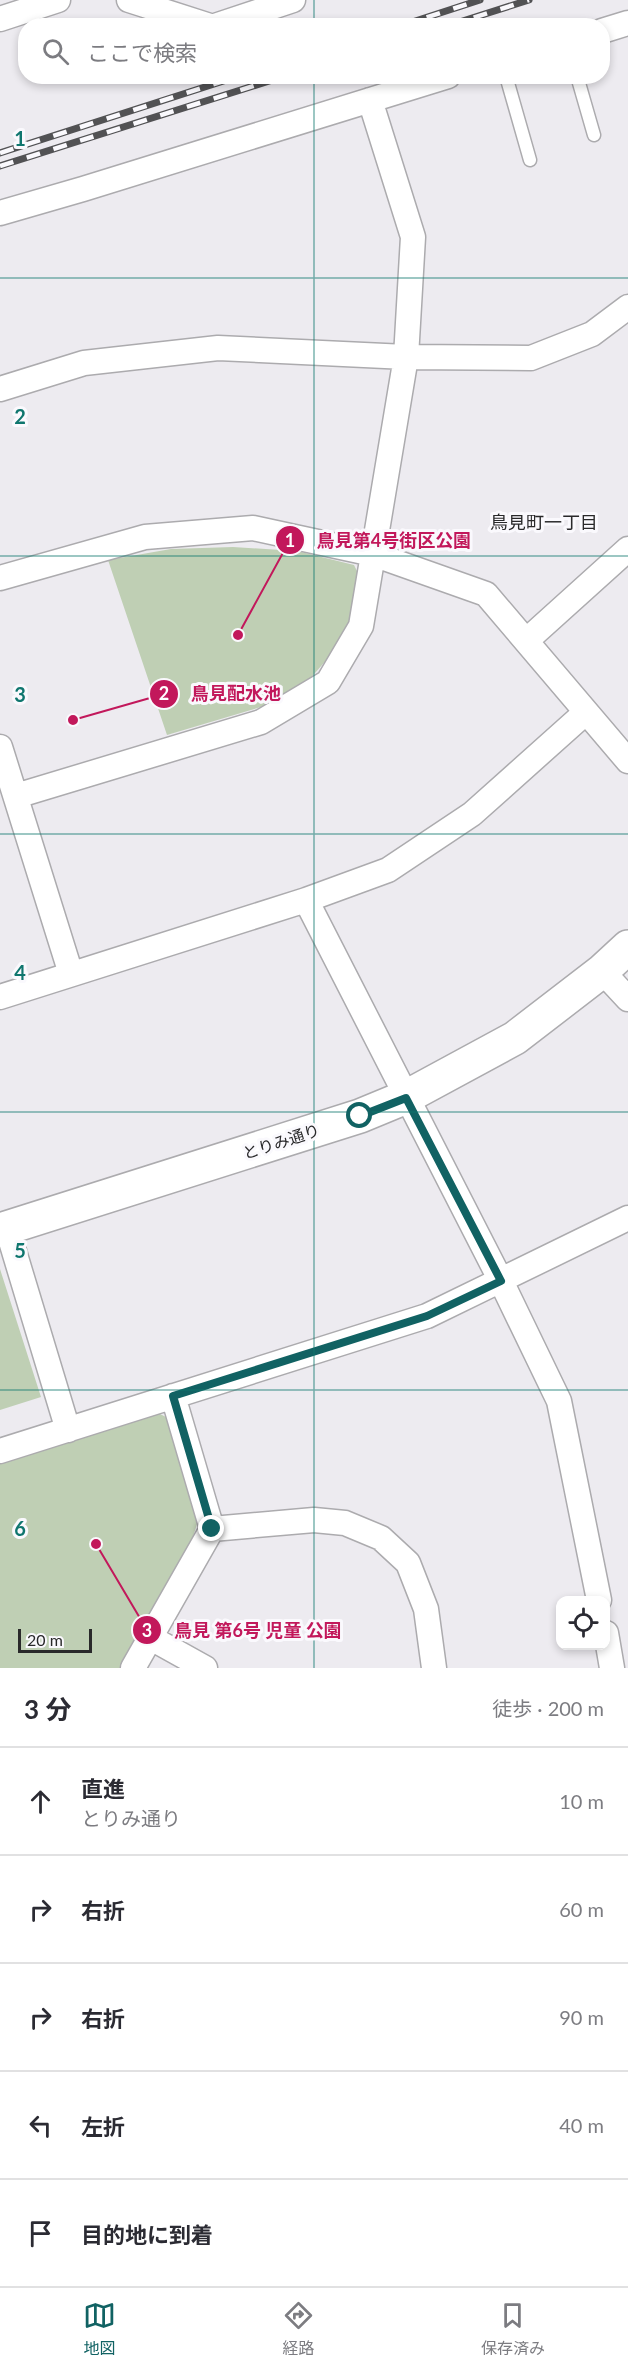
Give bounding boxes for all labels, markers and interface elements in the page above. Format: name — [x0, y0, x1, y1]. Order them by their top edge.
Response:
search box — [18, 18, 610, 84]
icon: search — [39, 35, 72, 68]
text: ここで検索 — [87, 39, 197, 66]
text: 1 — [14, 126, 26, 150]
text: 2 — [14, 404, 26, 428]
district label: 鳥見町一丁目 — [490, 511, 598, 533]
callout: 鳥見第4号街区公園 — [275, 522, 483, 558]
text: 1 — [285, 529, 295, 551]
text: 鳥見第4号街区公園 — [317, 529, 471, 551]
callout: 鳥見配水池 — [149, 676, 293, 712]
text: 3 — [14, 682, 26, 706]
text: 2 — [159, 682, 169, 704]
text: 鳥見配水池 — [191, 682, 281, 704]
text: 4 — [14, 960, 26, 984]
route start — [346, 1102, 372, 1128]
street label: とりみ通り — [240, 1120, 322, 1162]
text: 5 — [14, 1238, 26, 1262]
route end — [198, 1515, 224, 1541]
text: 6 — [14, 1516, 26, 1540]
map controls — [556, 1596, 610, 1650]
button: locate — [556, 1596, 610, 1650]
callout: 鳥見 第6号 児童 公園 — [132, 1612, 353, 1648]
text: 3 — [142, 1619, 152, 1641]
text: 鳥見 第6号 児童 公園 — [174, 1619, 342, 1641]
scale bar — [18, 1626, 92, 1654]
text: 20 m — [27, 1630, 63, 1649]
text: 3 分 — [24, 1693, 71, 1725]
text: 徒歩 · 200 m — [492, 1696, 604, 1720]
text: 直進 — [81, 1775, 125, 1802]
icon: ahead — [24, 1785, 57, 1818]
text: 10 m — [559, 1789, 604, 1813]
text: とりみ通り — [81, 1806, 181, 1830]
icon: right — [24, 1893, 57, 1926]
text: 右折 — [81, 1897, 125, 1924]
text: 60 m — [559, 1897, 604, 1921]
icon: right — [24, 2001, 57, 2034]
text: 右折 — [81, 2005, 125, 2032]
text: 90 m — [559, 2005, 604, 2029]
icon: left — [24, 2109, 57, 2142]
text: 左折 — [81, 2113, 125, 2140]
text: 40 m — [559, 2113, 604, 2137]
icon: arrive — [24, 2217, 57, 2250]
text: 目的地に到着 — [81, 2221, 213, 2248]
tab: 地図 — [83, 2299, 116, 2359]
tab: 経路 — [282, 2299, 315, 2359]
tab: 保存済み — [481, 2299, 545, 2359]

